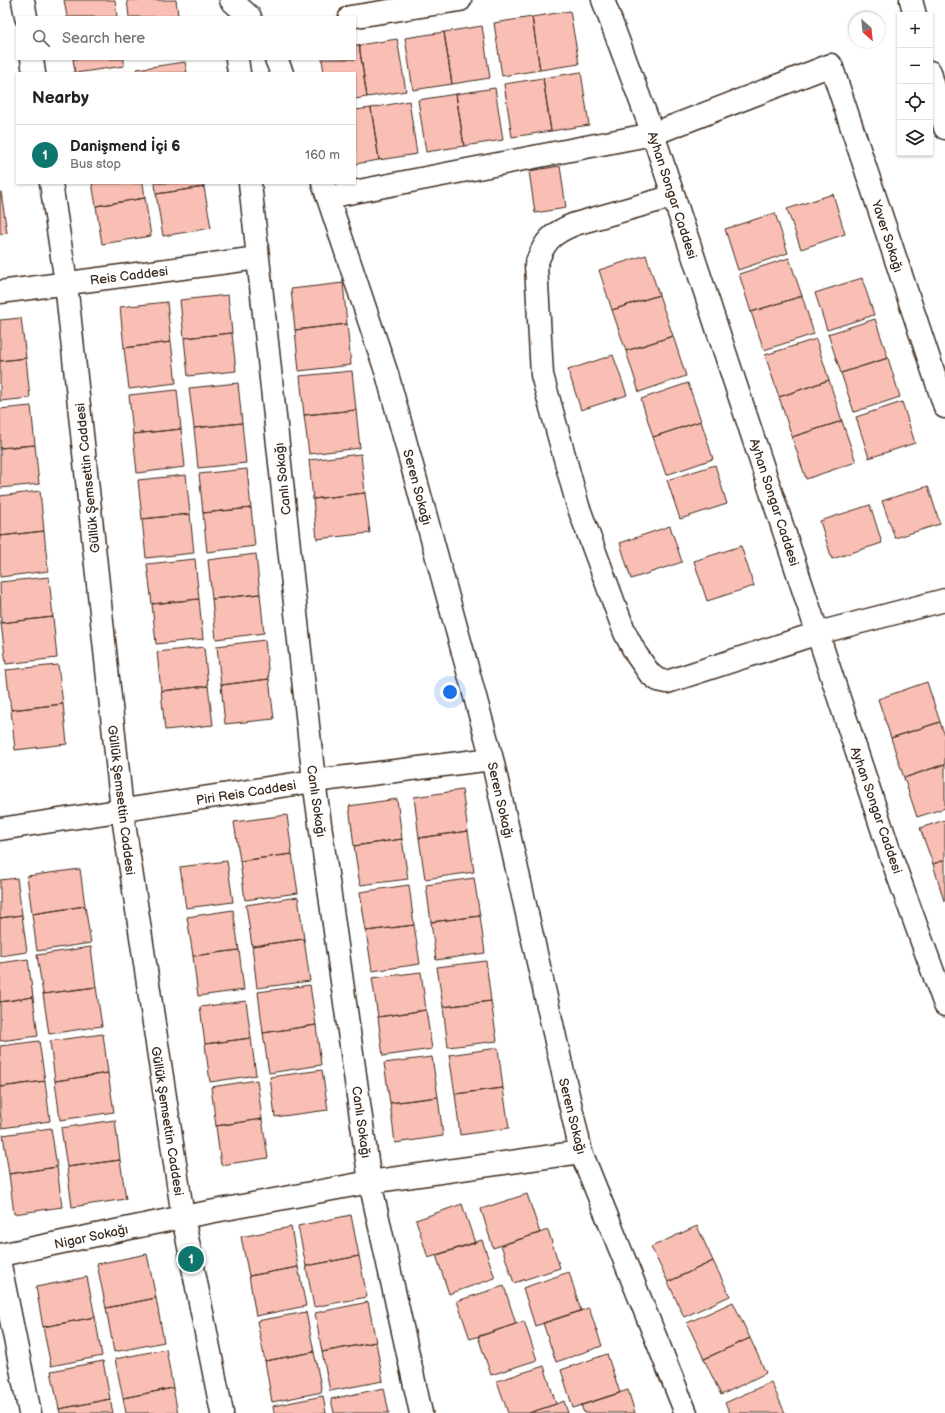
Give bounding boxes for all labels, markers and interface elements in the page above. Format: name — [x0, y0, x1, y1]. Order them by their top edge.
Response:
north arrow — [849, 12, 885, 48]
map controls — [897, 12, 933, 156]
button: + — [897, 12, 933, 48]
search box — [16, 16, 356, 60]
icon: search — [30, 27, 52, 49]
text: Search here — [62, 29, 145, 48]
button: − — [897, 48, 933, 84]
button: locate — [897, 84, 933, 120]
text: Nearby — [32, 88, 89, 108]
button: layers — [897, 120, 933, 156]
street label: Ayhan Songar Caddesi — [644, 130, 700, 261]
text: Danişmend İçi 6 — [70, 137, 180, 156]
text: 1 — [42, 147, 48, 163]
text: 160 m — [305, 147, 340, 163]
text: Bus stop — [70, 156, 121, 172]
street label: Yaver Sokağı — [868, 197, 906, 274]
street label: Reis Caddesi — [89, 263, 169, 289]
street label: Güllük Şemsettin Caddesi — [72, 402, 104, 554]
street label: Ayhan Songar Caddesi — [746, 437, 802, 568]
street label: Canlı Sokağı — [271, 442, 295, 516]
street label: Seren Sokağı — [399, 448, 435, 527]
your location — [440, 682, 460, 702]
street label: Güllük Şemsettin Caddesi — [104, 724, 138, 876]
street label: Ayhan Songar Caddesi — [847, 745, 905, 876]
street label: Seren Sokağı — [483, 761, 517, 840]
street label: Canlı Sokağı — [303, 764, 329, 838]
street label: Piri Reis Caddesi — [195, 777, 297, 809]
street label: Güllük Şemsettin Caddesi — [147, 1045, 187, 1197]
street label: Seren Sokağı — [555, 1077, 589, 1156]
street label: Canlı Sokağı — [348, 1085, 374, 1159]
street label: Nigar Sokağı — [53, 1221, 130, 1253]
pin: 1 — [178, 1244, 204, 1274]

